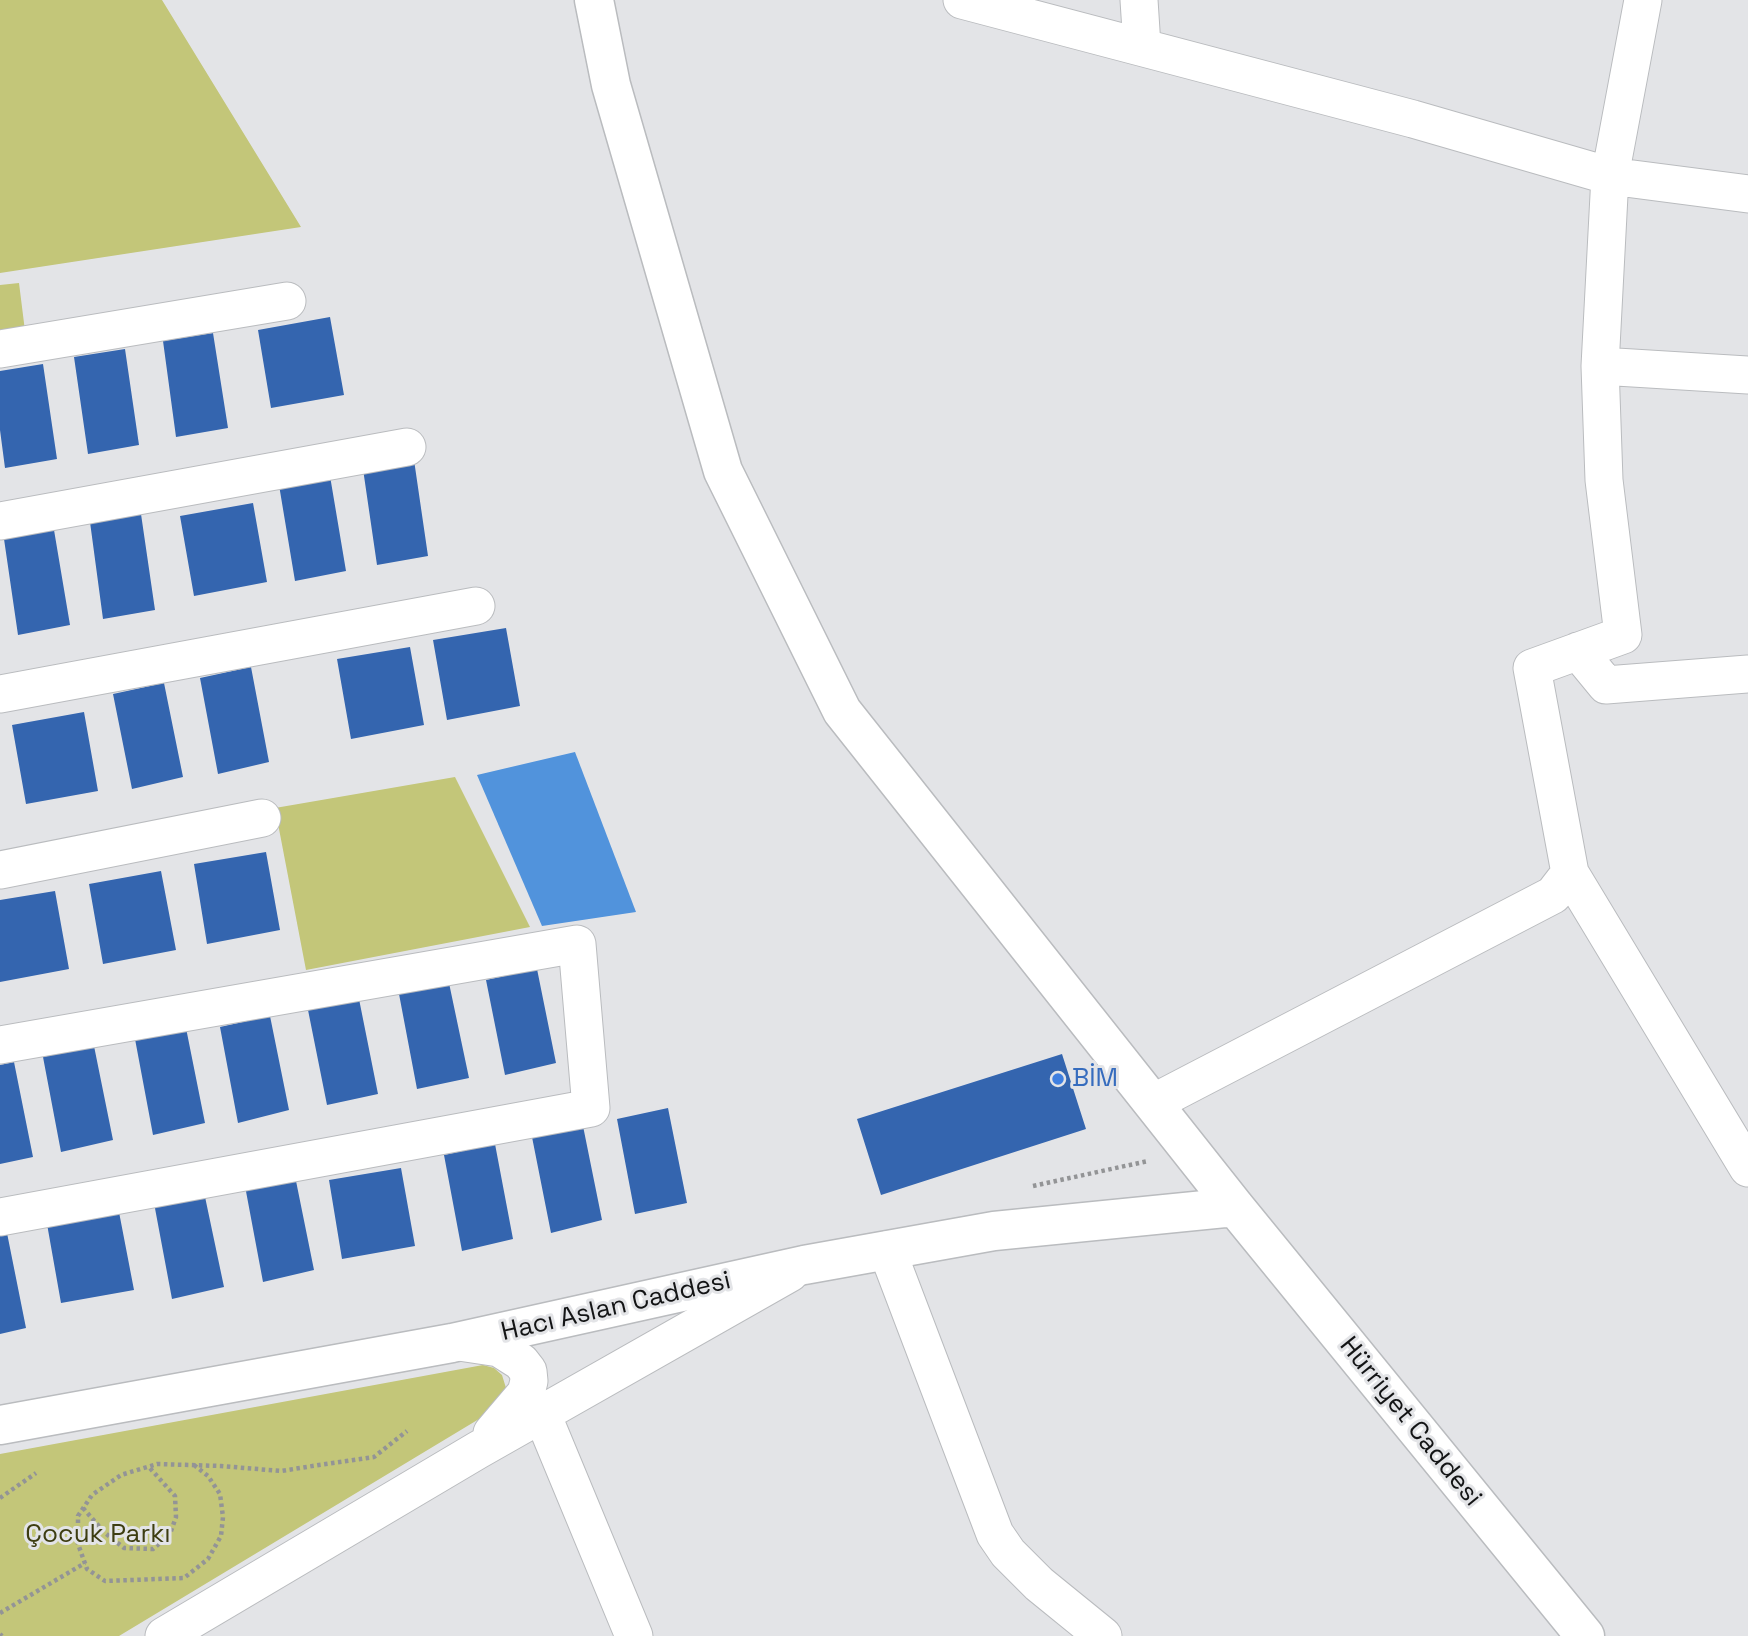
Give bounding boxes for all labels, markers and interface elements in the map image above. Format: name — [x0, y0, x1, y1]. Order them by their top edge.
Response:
place label: BİM — [1072, 1063, 1118, 1095]
marker: BİM — [1050, 1071, 1066, 1087]
street label: Hacı Aslan Caddesi — [498, 1265, 734, 1349]
street label: Hürriyet Caddesi — [1332, 1331, 1488, 1513]
park label: Çocuk Parkı — [25, 1519, 171, 1551]

